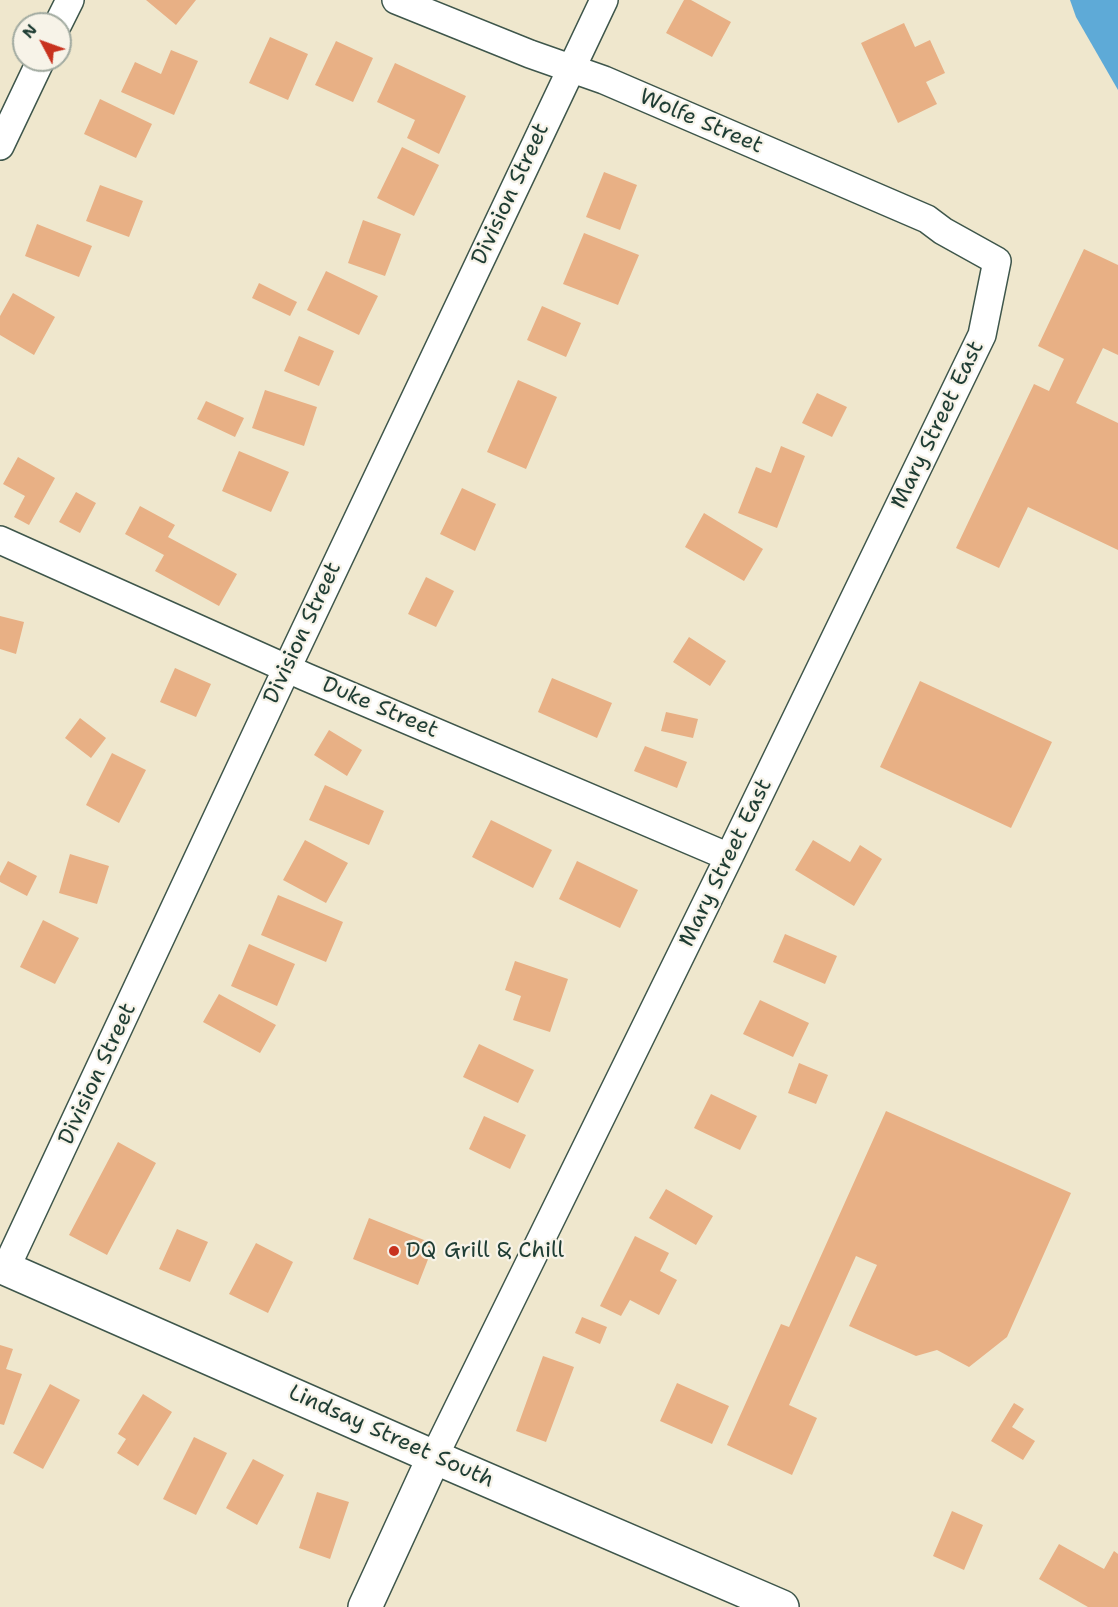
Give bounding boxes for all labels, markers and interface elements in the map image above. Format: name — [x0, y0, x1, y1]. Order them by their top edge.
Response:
north arrow — [12, 12, 72, 72]
text: N — [17, 19, 42, 43]
street label: Wolfe Street — [635, 84, 767, 160]
street label: Division Street — [467, 119, 555, 269]
street label: Mary Street East — [886, 337, 990, 513]
street label: Division Street — [259, 558, 347, 708]
street label: Duke Street — [318, 672, 442, 744]
street label: Mary Street East — [674, 775, 778, 951]
street label: Division Street — [54, 999, 142, 1149]
place label: DQ Grill & Chill — [406, 1238, 564, 1264]
marker: DQ Grill & Chill — [387, 1244, 401, 1258]
street label: Lindsay Street South — [284, 1380, 498, 1494]

